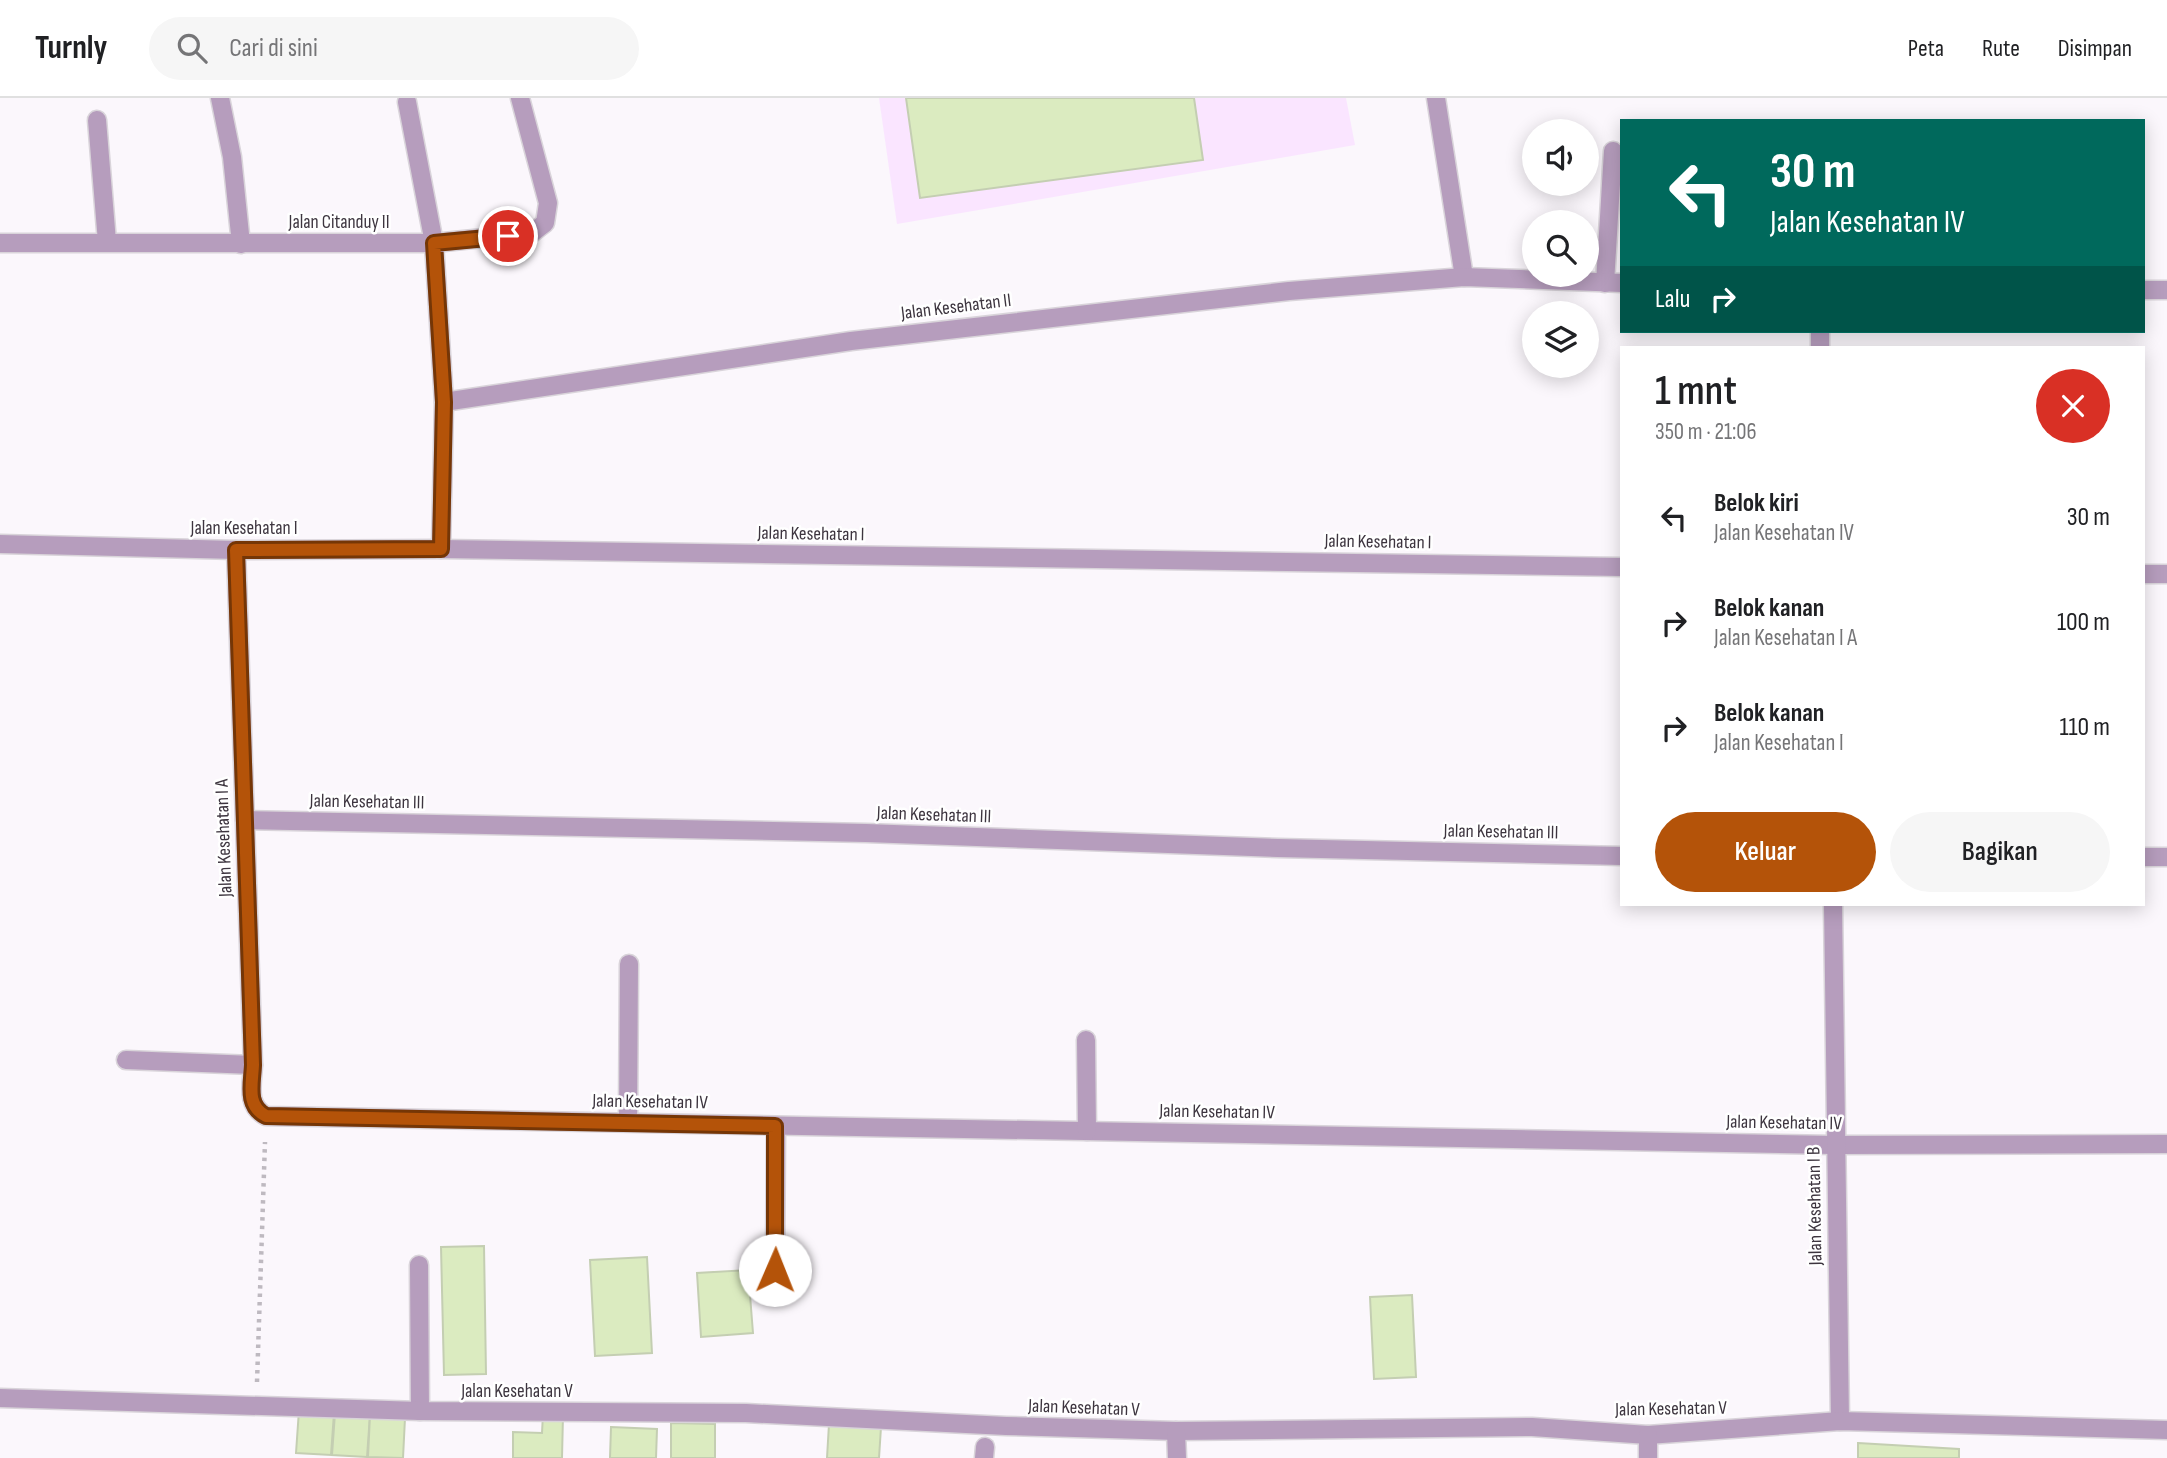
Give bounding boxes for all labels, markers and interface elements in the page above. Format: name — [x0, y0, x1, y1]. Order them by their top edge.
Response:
search box — [149, 17, 639, 80]
text: Turnly — [35, 28, 107, 68]
icon: search — [173, 29, 211, 67]
text: Cari di sini — [229, 33, 318, 64]
text: Peta — [1908, 34, 1944, 63]
text: Rute — [1982, 34, 2020, 63]
text: Disimpan — [2058, 34, 2132, 63]
map controls — [1522, 119, 1599, 378]
button: sound — [1522, 119, 1599, 196]
text: 30 m — [1770, 143, 1855, 202]
icon: left — [1655, 147, 1746, 238]
text: Jalan Kesehatan IV — [1770, 203, 1965, 242]
pin — [478, 206, 538, 266]
button: search — [1522, 210, 1599, 287]
street label: Jalan Citanduy II — [287, 211, 390, 234]
icon: arrive — [489, 217, 527, 255]
icon: right — [1704, 280, 1742, 318]
text: Lalu — [1655, 284, 1690, 315]
street label: Jalan Kesehatan II — [899, 289, 1012, 325]
button: layers — [1522, 301, 1599, 378]
text: 1 mnt — [1655, 366, 1737, 417]
button: close — [2036, 369, 2110, 443]
text: 350 m · 21:06 — [1655, 418, 1757, 446]
text: Belok kiri — [1714, 488, 1799, 519]
icon: left — [1655, 499, 1693, 537]
text: 30 m — [2067, 502, 2110, 533]
street label: Jalan Kesehatan I — [189, 517, 298, 540]
text: Jalan Kesehatan IV — [1714, 519, 1854, 547]
street label: Jalan Kesehatan I — [756, 522, 865, 546]
street label: Jalan Kesehatan I — [1323, 530, 1432, 554]
text: Belok kanan — [1714, 593, 1824, 624]
icon: right — [1655, 604, 1693, 642]
text: 100 m — [2057, 607, 2110, 638]
text: Jalan Kesehatan I A — [1714, 624, 1857, 652]
text: Belok kanan — [1714, 698, 1824, 729]
icon: right — [1655, 709, 1693, 747]
text: 110 m — [2059, 712, 2110, 743]
text: Jalan Kesehatan I — [1714, 729, 1844, 757]
street label: Jalan Kesehatan I A — [210, 778, 238, 898]
street label: Jalan Kesehatan III — [308, 789, 425, 814]
street label: Jalan Kesehatan III — [875, 801, 992, 828]
button: Keluar — [1655, 812, 1876, 892]
button: Bagikan — [1890, 812, 2110, 892]
street label: Jalan Kesehatan III — [1442, 819, 1559, 844]
street label: Jalan Kesehatan IV — [591, 1089, 708, 1115]
street label: Jalan Kesehatan IV — [1158, 1099, 1275, 1125]
street label: Jalan Kesehatan IV — [1725, 1110, 1842, 1136]
street label: Jalan Kesehatan I B — [1802, 1147, 1828, 1266]
position arrow — [738, 1233, 812, 1307]
street label: Jalan Kesehatan V — [460, 1380, 573, 1403]
street label: Jalan Kesehatan V — [1027, 1395, 1141, 1421]
street label: Jalan Kesehatan V — [1614, 1397, 1728, 1421]

